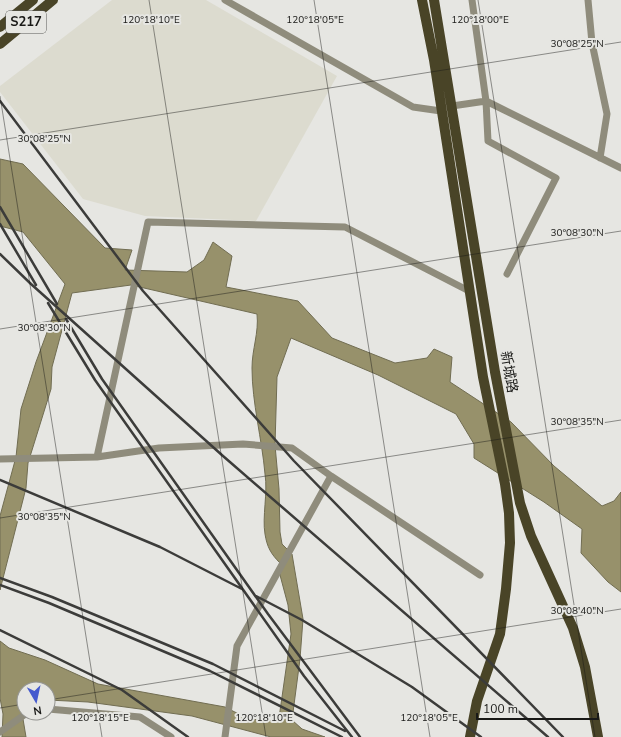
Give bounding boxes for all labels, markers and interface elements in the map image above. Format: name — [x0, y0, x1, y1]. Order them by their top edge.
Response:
road number: S217 — [6, 11, 46, 33]
text: 120°18'10"E — [122, 13, 180, 27]
text: 120°18'05"E — [286, 13, 344, 27]
text: 120°18'00"E — [451, 13, 509, 27]
text: 30°08'25"N — [550, 37, 604, 51]
text: 30°08'25"N — [17, 132, 71, 146]
text: 30°08'30"N — [550, 226, 604, 240]
text: 30°08'30"N — [17, 321, 71, 335]
street label: 新城路 — [496, 350, 522, 394]
text: 30°08'35"N — [550, 415, 604, 429]
text: 30°08'35"N — [17, 510, 71, 524]
text: 30°08'40"N — [550, 604, 604, 618]
north arrow — [16, 681, 56, 721]
scale bar — [477, 695, 598, 721]
text: 100 m — [483, 701, 518, 717]
text: N — [32, 702, 43, 718]
text: 120°18'15"E — [71, 711, 129, 725]
text: 120°18'10"E — [235, 711, 293, 725]
text: 120°18'05"E — [400, 711, 458, 725]

